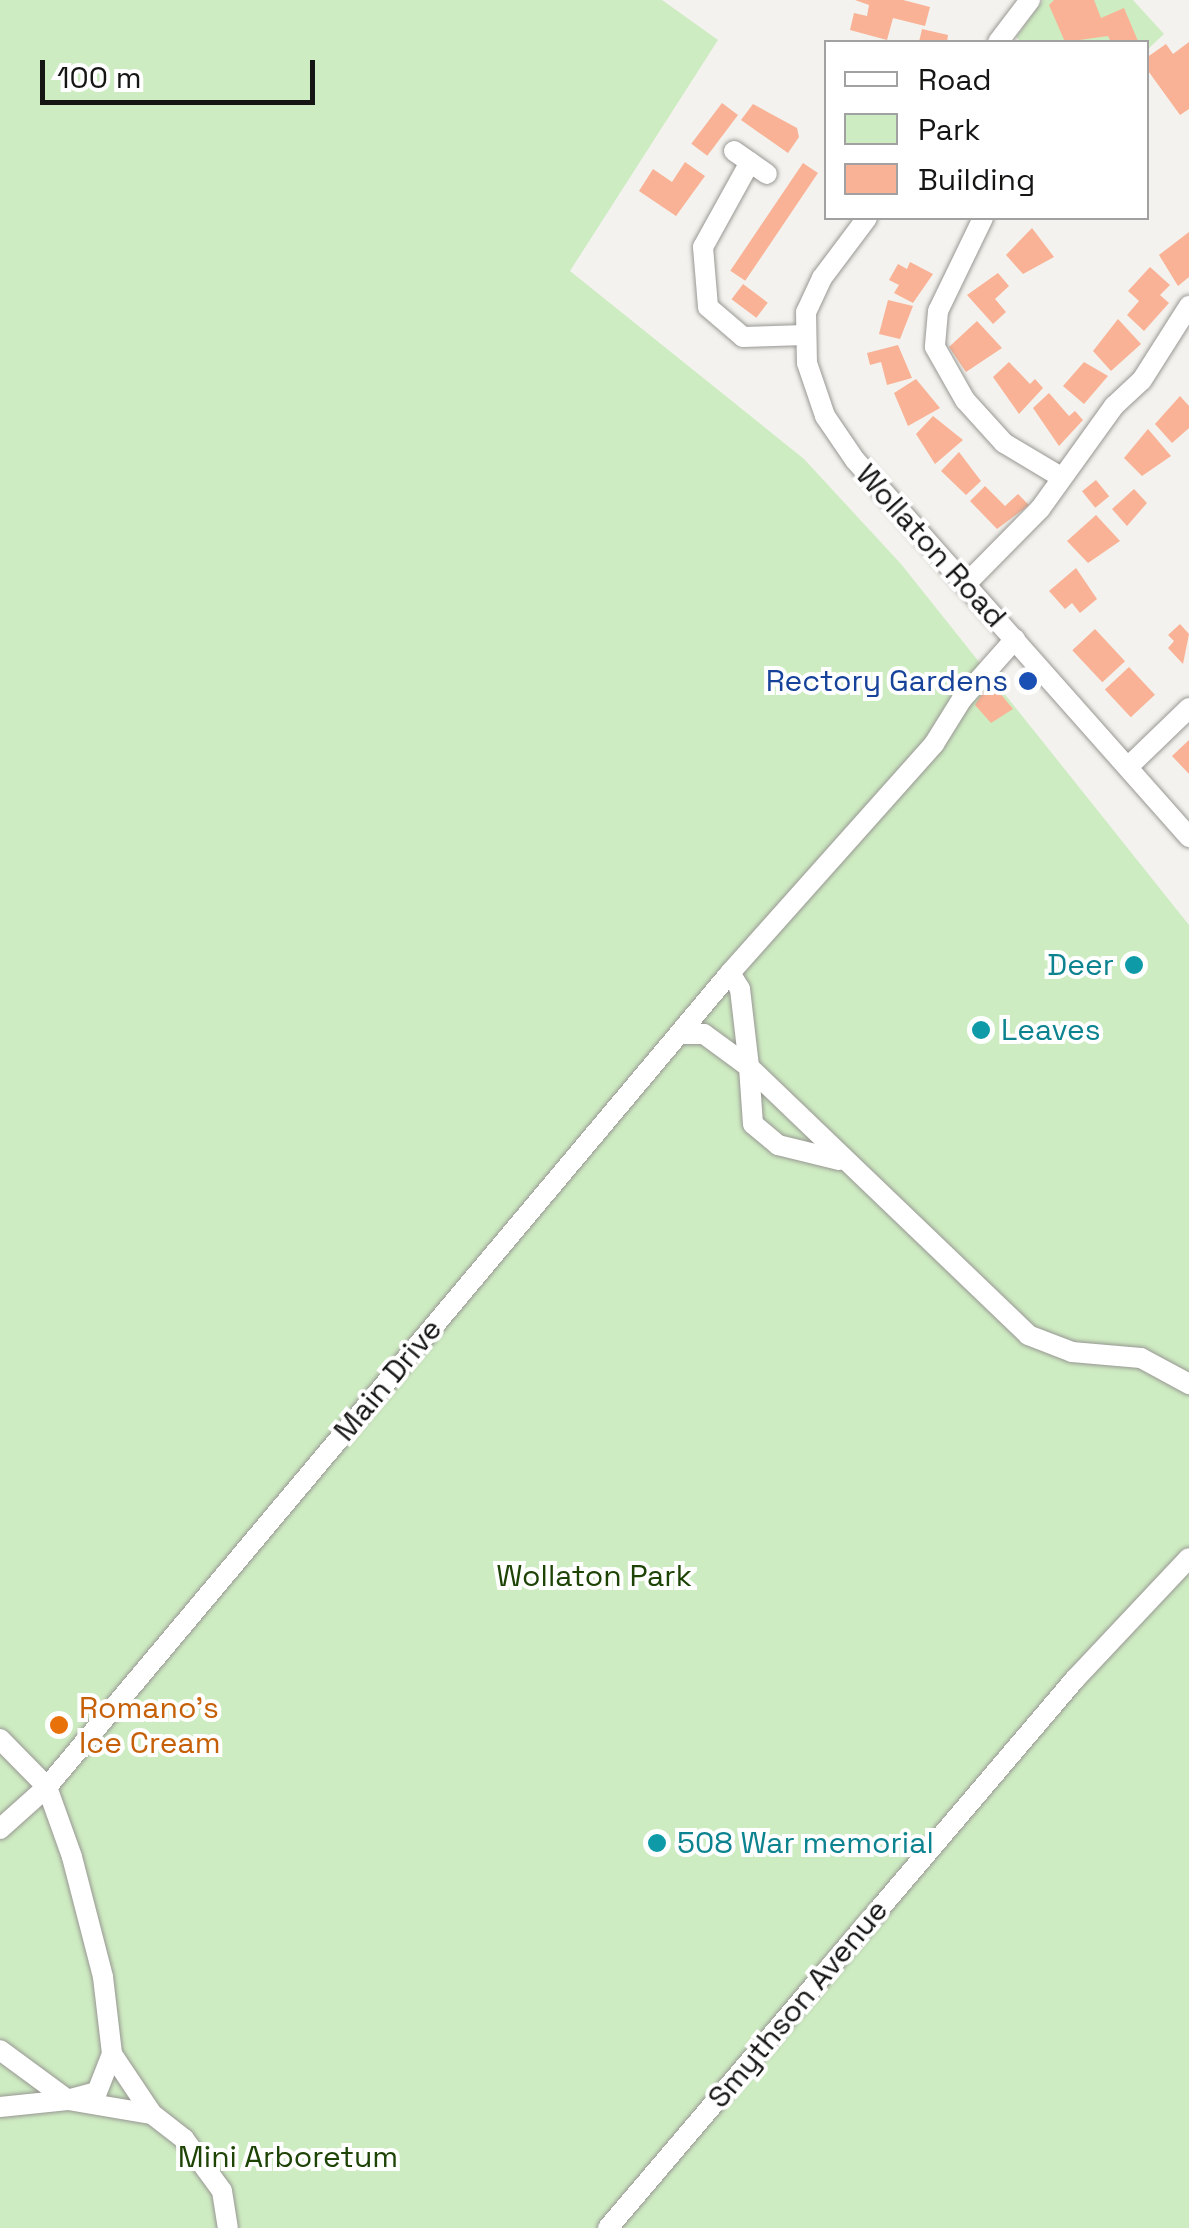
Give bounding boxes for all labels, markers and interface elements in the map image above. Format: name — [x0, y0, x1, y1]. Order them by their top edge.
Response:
scale bar — [45, 40, 320, 102]
legend — [824, 40, 1149, 220]
text: 100 m — [57, 58, 142, 97]
text: Road — [918, 60, 992, 99]
text: Park — [918, 110, 980, 149]
text: Building — [918, 160, 1035, 199]
street label: Wollaton Road — [848, 457, 1014, 635]
place label: Rectory Gardens — [766, 663, 1008, 699]
marker: Rectory Gardens — [1017, 670, 1039, 692]
place label: Deer — [1047, 947, 1114, 983]
marker: Deer — [1123, 954, 1145, 976]
place label: Leaves — [1001, 1012, 1101, 1048]
marker: Leaves — [970, 1019, 992, 1041]
street label: Main Drive — [326, 1312, 450, 1448]
park label: Wollaton Park — [496, 1558, 692, 1594]
place label: Romano's Ice Cream — [79, 1690, 221, 1760]
marker: Romano's Ice Cream — [48, 1714, 70, 1736]
place label: 508 War memorial — [677, 1825, 934, 1861]
marker: 508 War memorial — [646, 1832, 668, 1854]
street label: Smythson Avenue — [700, 1892, 896, 2116]
park label: Mini Arboretum — [178, 2139, 398, 2175]

